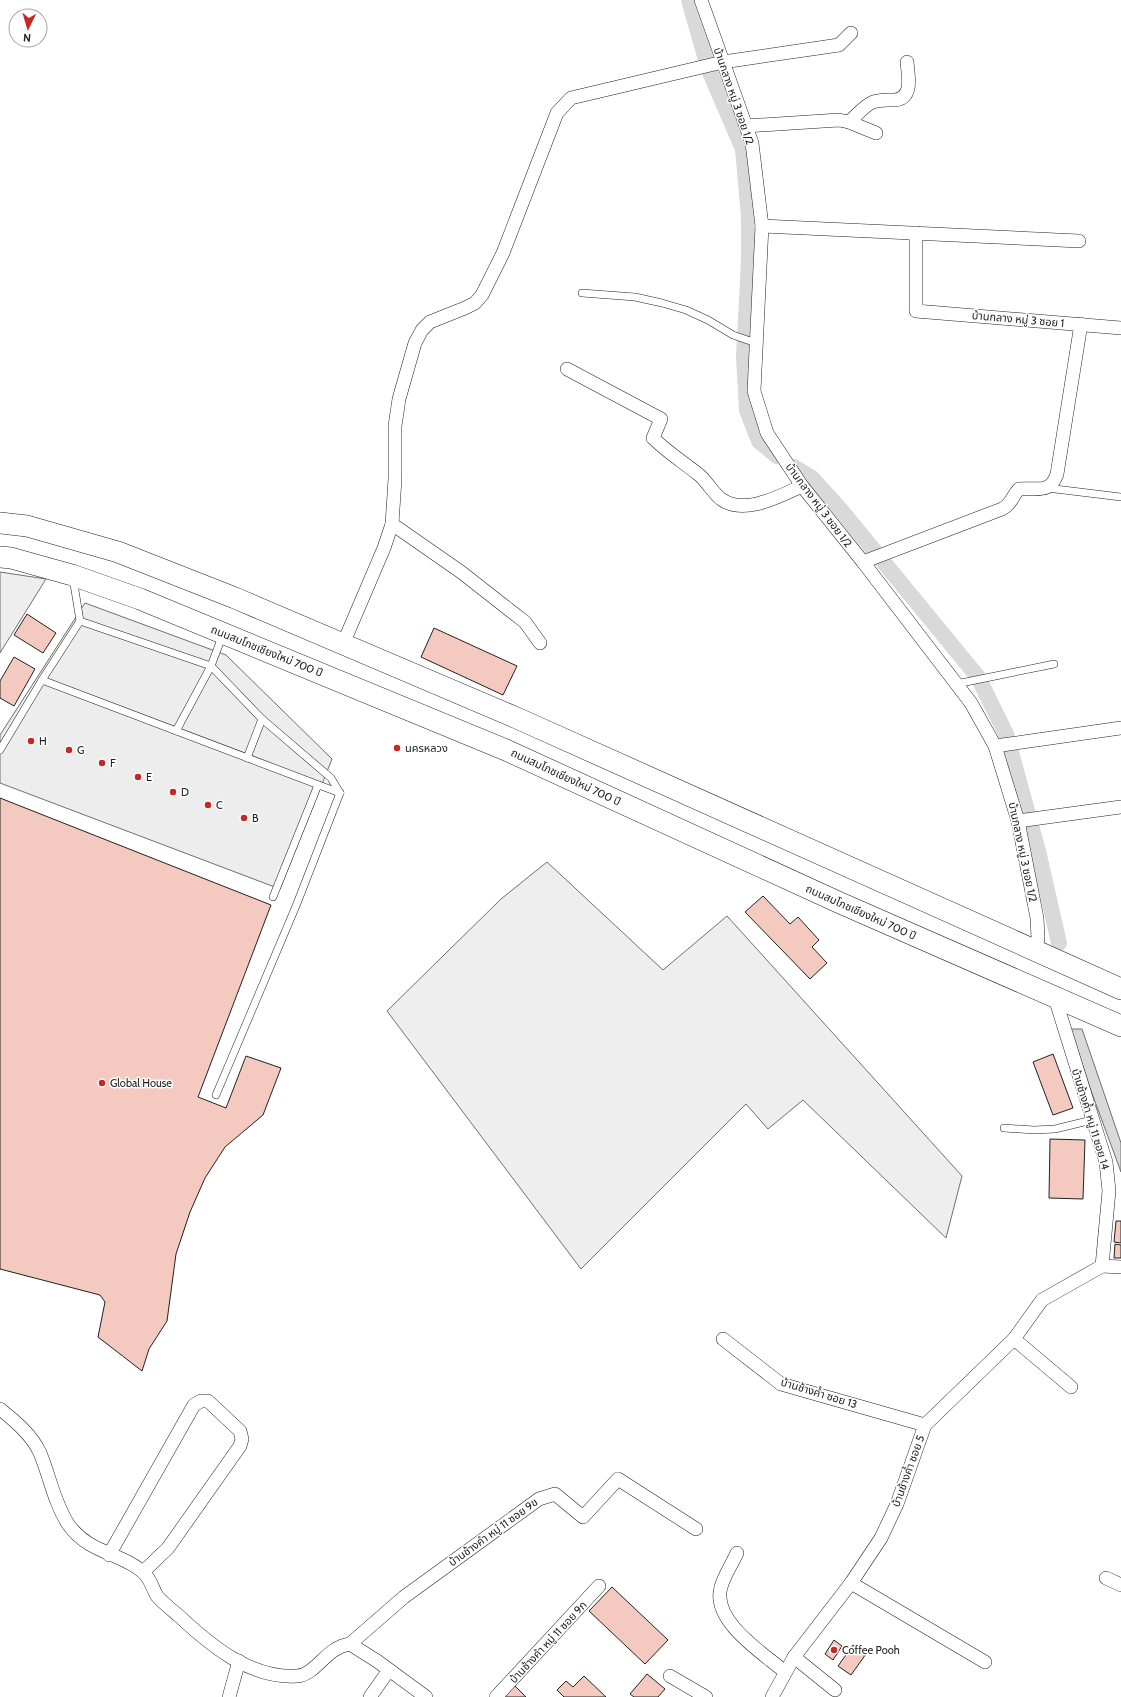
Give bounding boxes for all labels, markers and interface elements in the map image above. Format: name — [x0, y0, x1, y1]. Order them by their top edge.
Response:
north arrow — [8, 8, 48, 48]
text: N — [23, 31, 32, 45]
street label: บ้านกลาง หมู่ 3 ซอย 1/2 — [711, 45, 757, 147]
street label: บ้านกลาง หมู่ 3 ซอย 1 — [971, 308, 1065, 330]
street label: บ้านกลาง หมู่ 3 ซอย 1/2 — [783, 460, 855, 550]
street label: ถนนสมโภชเชียงใหม่ 700 ปี — [209, 622, 325, 680]
place label: H — [39, 734, 47, 748]
marker: H — [26, 736, 36, 746]
place label: นครหลวง — [405, 741, 448, 755]
place label: G — [77, 743, 84, 757]
marker: นครหลวง — [392, 743, 402, 753]
marker: G — [64, 745, 74, 755]
street label: ถนนสมโภชเชียงใหม่ 700 ปี — [509, 745, 623, 809]
place label: F — [110, 756, 116, 770]
marker: F — [97, 758, 107, 768]
place label: E — [146, 770, 152, 784]
marker: E — [133, 772, 143, 782]
place label: D — [181, 785, 189, 799]
marker: D — [168, 787, 178, 797]
place label: C — [216, 798, 223, 812]
marker: C — [203, 800, 213, 810]
street label: บ้านกลาง หมู่ 3 ซอย 1/2 — [1006, 801, 1041, 904]
place label: B — [252, 811, 259, 825]
marker: B — [239, 813, 249, 823]
street label: ถนนสมโภชเชียงใหม่ 700 ปี — [804, 881, 918, 943]
street label: บ้านช้างค้ำ หมู่ 11 ซอย 14 — [1069, 1067, 1114, 1172]
place label: Global House — [110, 1076, 172, 1090]
marker: Global House — [97, 1078, 107, 1088]
street label: บ้านช้างค้ำ ซอย 13 — [779, 1374, 859, 1411]
street label: บ้านช้างค้ำ ซอย 5 — [888, 1433, 927, 1509]
street label: บ้านช้างคำ หมู่ 11 ซอย 9ข — [446, 1495, 540, 1569]
street label: บ้านช้างคำ หมู่ 11 ซอย 9ก — [506, 1598, 590, 1686]
place label: Coffee Pooh — [842, 1643, 900, 1657]
marker: Coffee Pooh — [829, 1645, 839, 1655]

